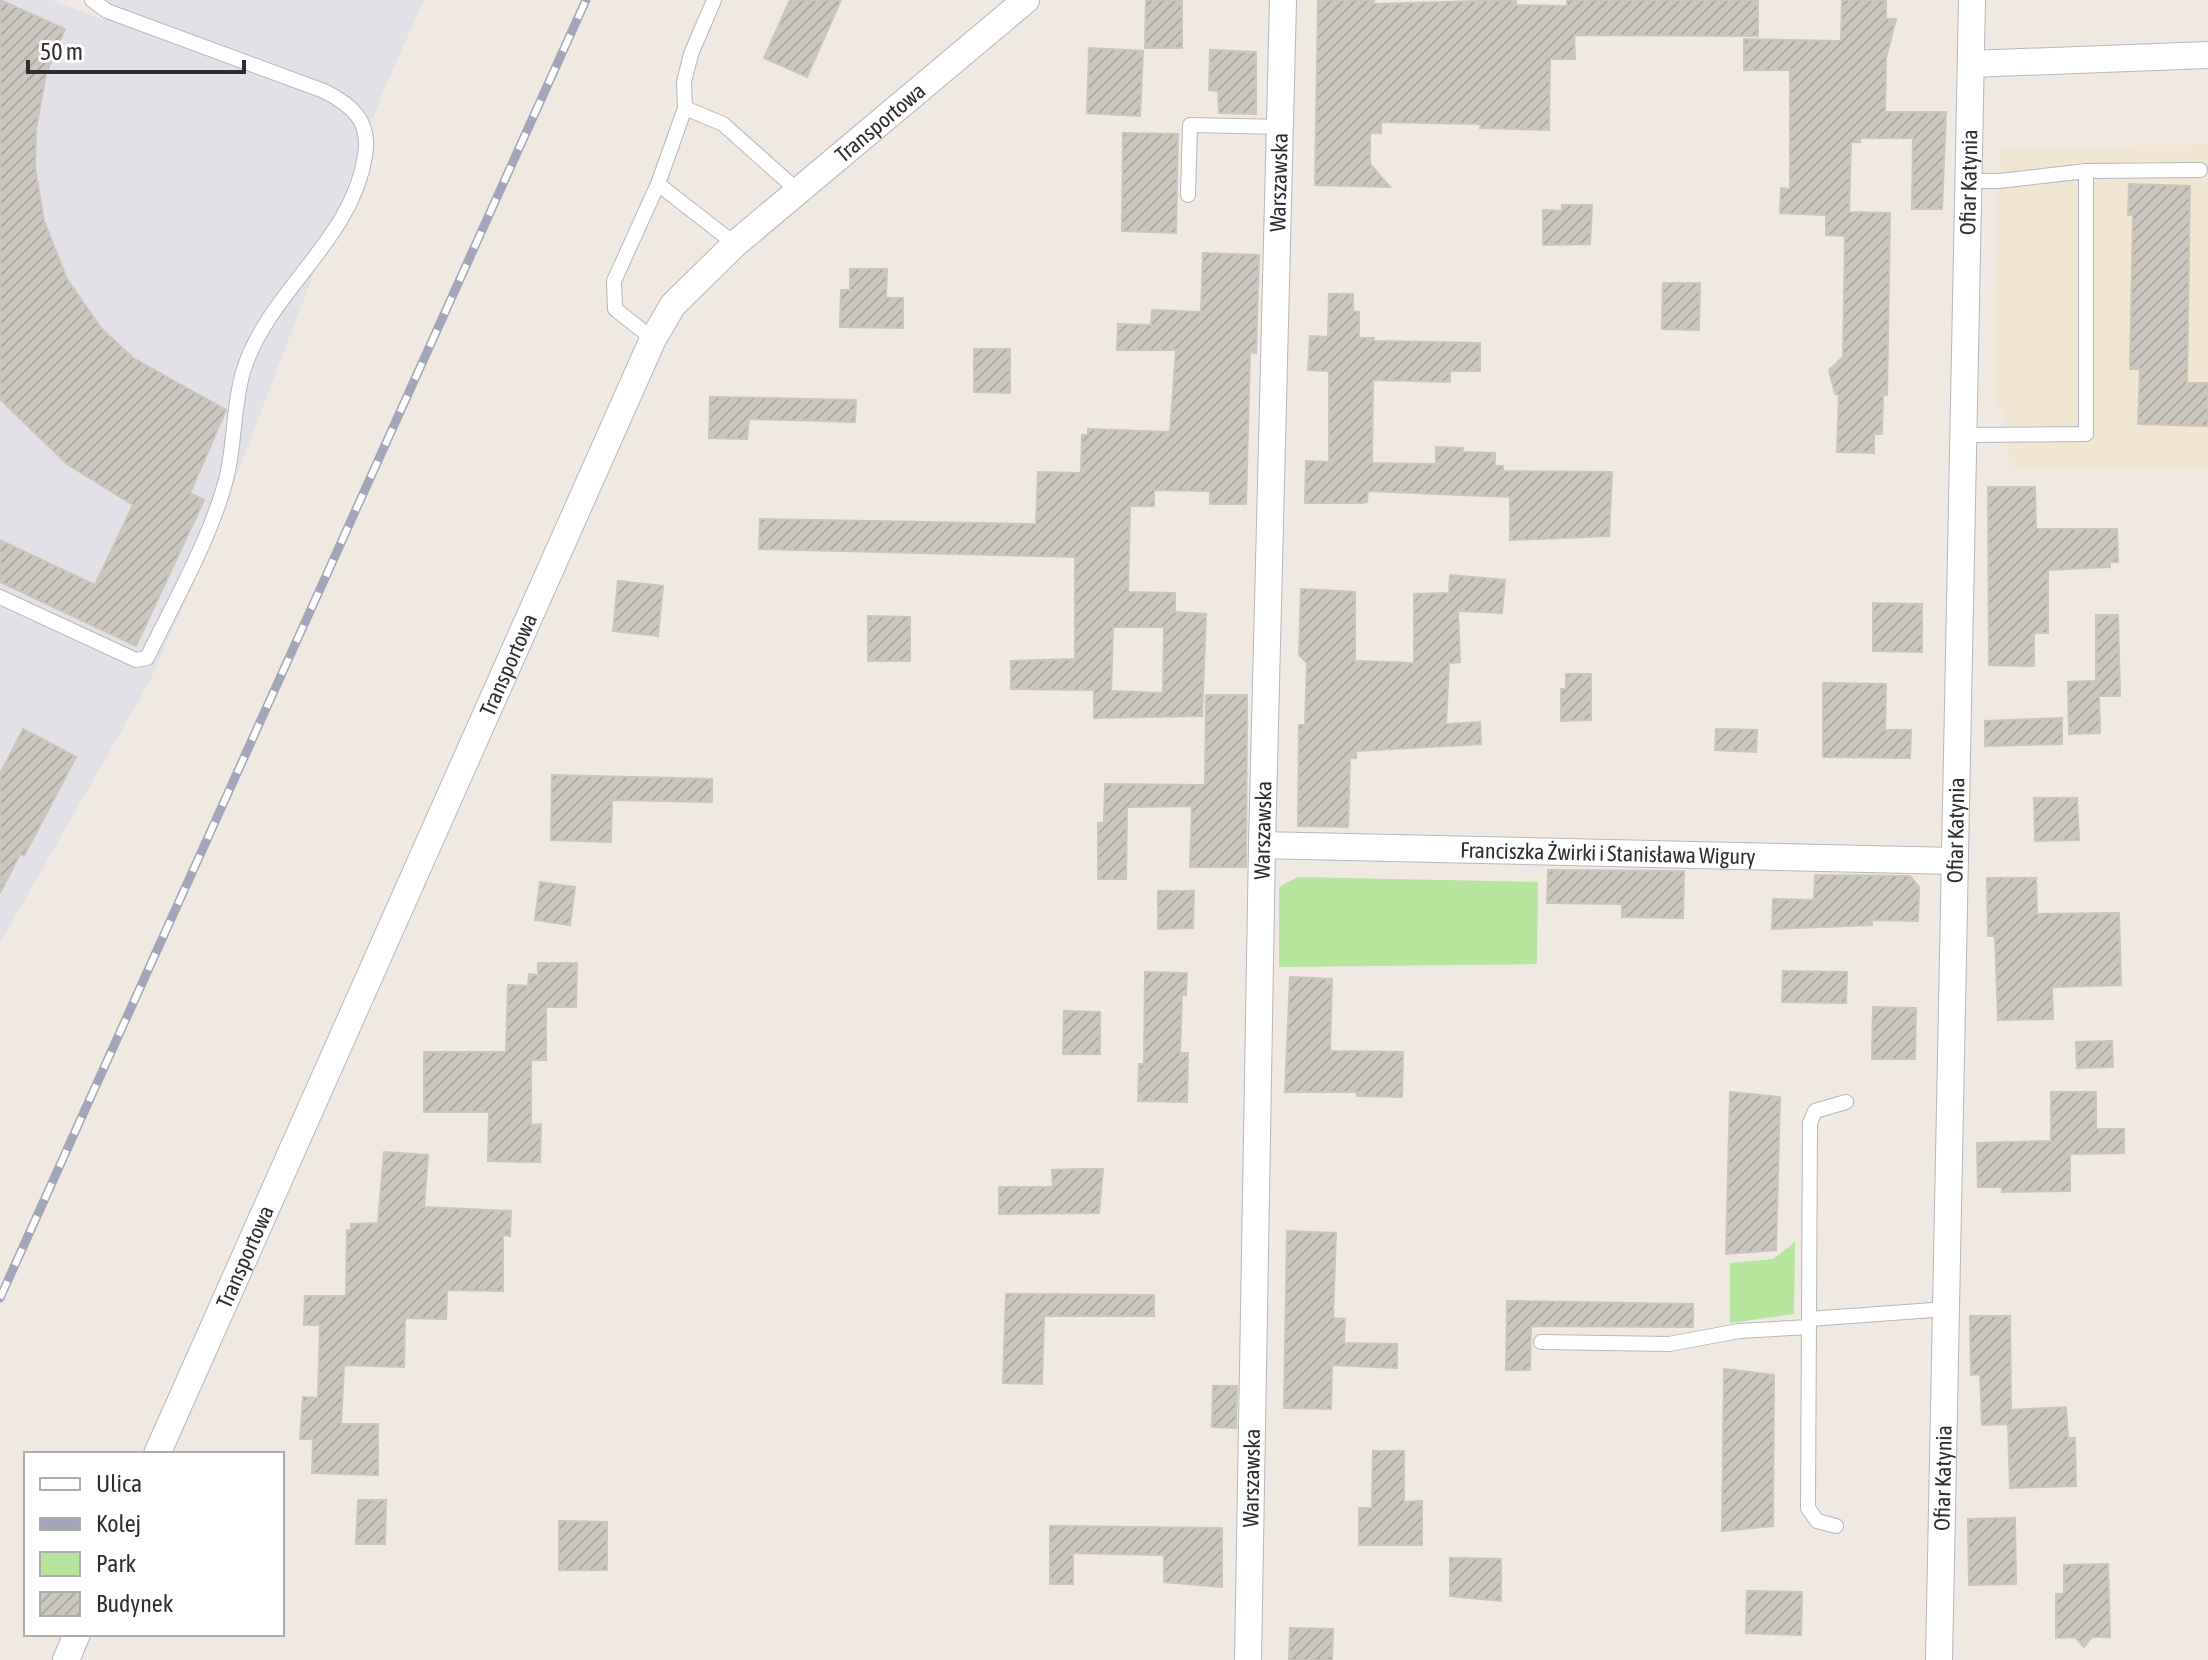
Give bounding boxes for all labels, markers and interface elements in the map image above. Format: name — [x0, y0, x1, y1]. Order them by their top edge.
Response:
scale bar — [28, 24, 244, 74]
text: 50 m — [40, 38, 83, 65]
street label: Transportowa — [830, 77, 930, 168]
street label: Ofiar Katynia — [1954, 129, 1982, 235]
street label: Warszawska — [1264, 133, 1293, 232]
street label: Transportowa — [474, 609, 542, 720]
street label: Ofiar Katynia — [1941, 777, 1970, 883]
street label: Warszawska — [1248, 780, 1277, 880]
street label: Franciszka Żwirki i Stanisława Wigury — [1460, 837, 1756, 869]
street label: Transportowa — [211, 1201, 279, 1312]
street label: Ofiar Katynia — [1929, 1425, 1957, 1531]
street label: Warszawska — [1237, 1428, 1265, 1528]
legend — [24, 1452, 284, 1636]
text: Ulica — [96, 1470, 142, 1497]
text: Kolej — [96, 1510, 141, 1537]
text: Park — [96, 1550, 137, 1577]
text: Budynek — [96, 1590, 174, 1617]

